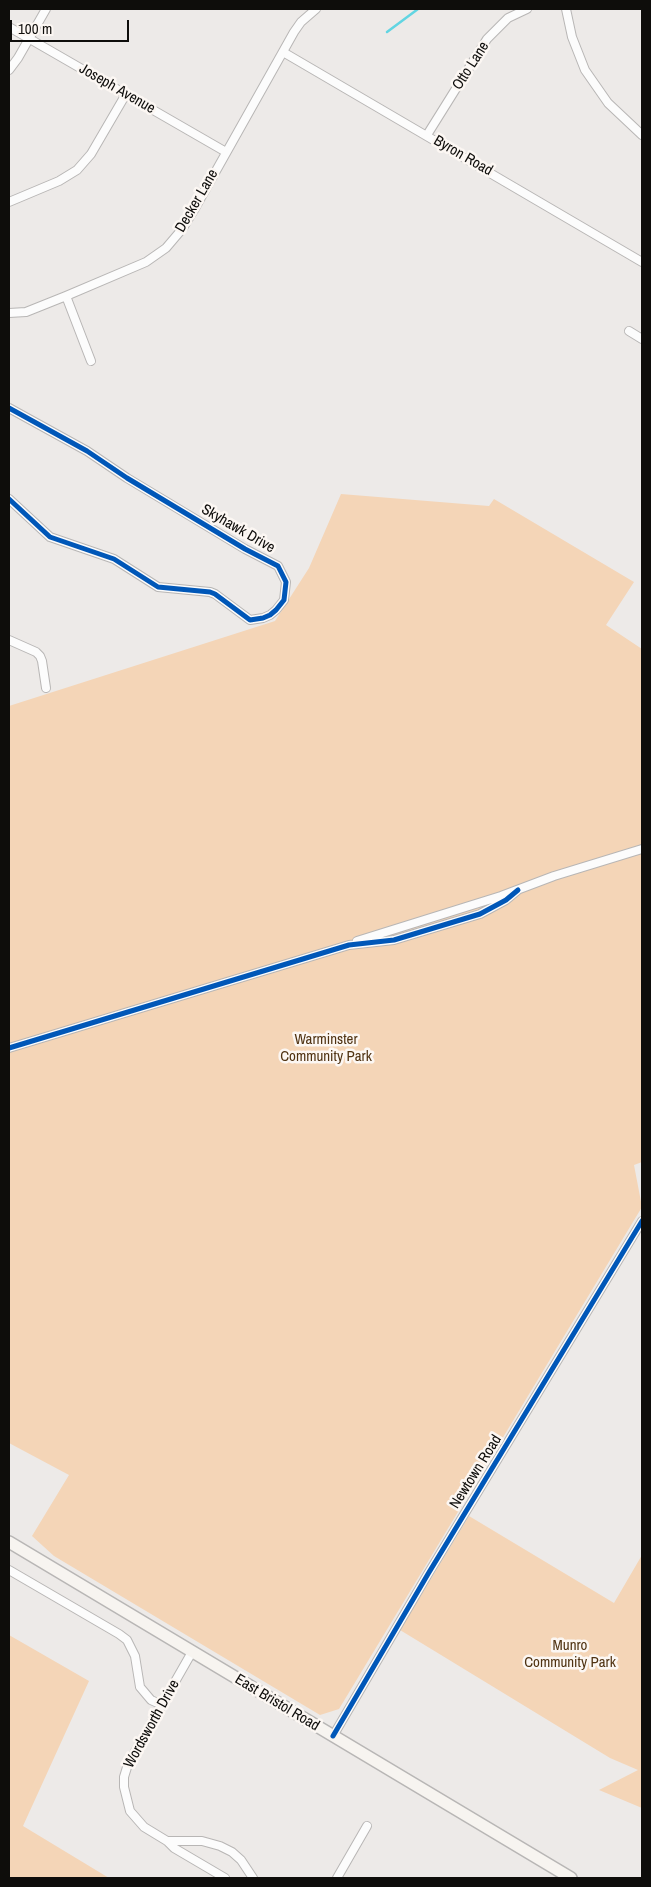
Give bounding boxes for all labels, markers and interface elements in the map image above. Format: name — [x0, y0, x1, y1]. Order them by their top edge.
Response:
scale bar — [12, 10, 131, 42]
text: 100 m — [18, 18, 52, 39]
street label: Otto Lane — [449, 38, 493, 94]
street label: Joseph Avenue — [76, 60, 158, 118]
street label: Byron Road — [430, 132, 496, 180]
street label: Decker Lane — [172, 166, 222, 236]
street label: Skyhawk Drive — [198, 501, 278, 557]
park label: Warminster Community Park — [280, 1031, 372, 1066]
street label: Newtown Road — [446, 1432, 506, 1512]
park label: Munro Community Park — [524, 1637, 616, 1672]
street label: East Bristol Road — [231, 1671, 323, 1735]
street label: Wordsworth Drive — [120, 1677, 184, 1771]

